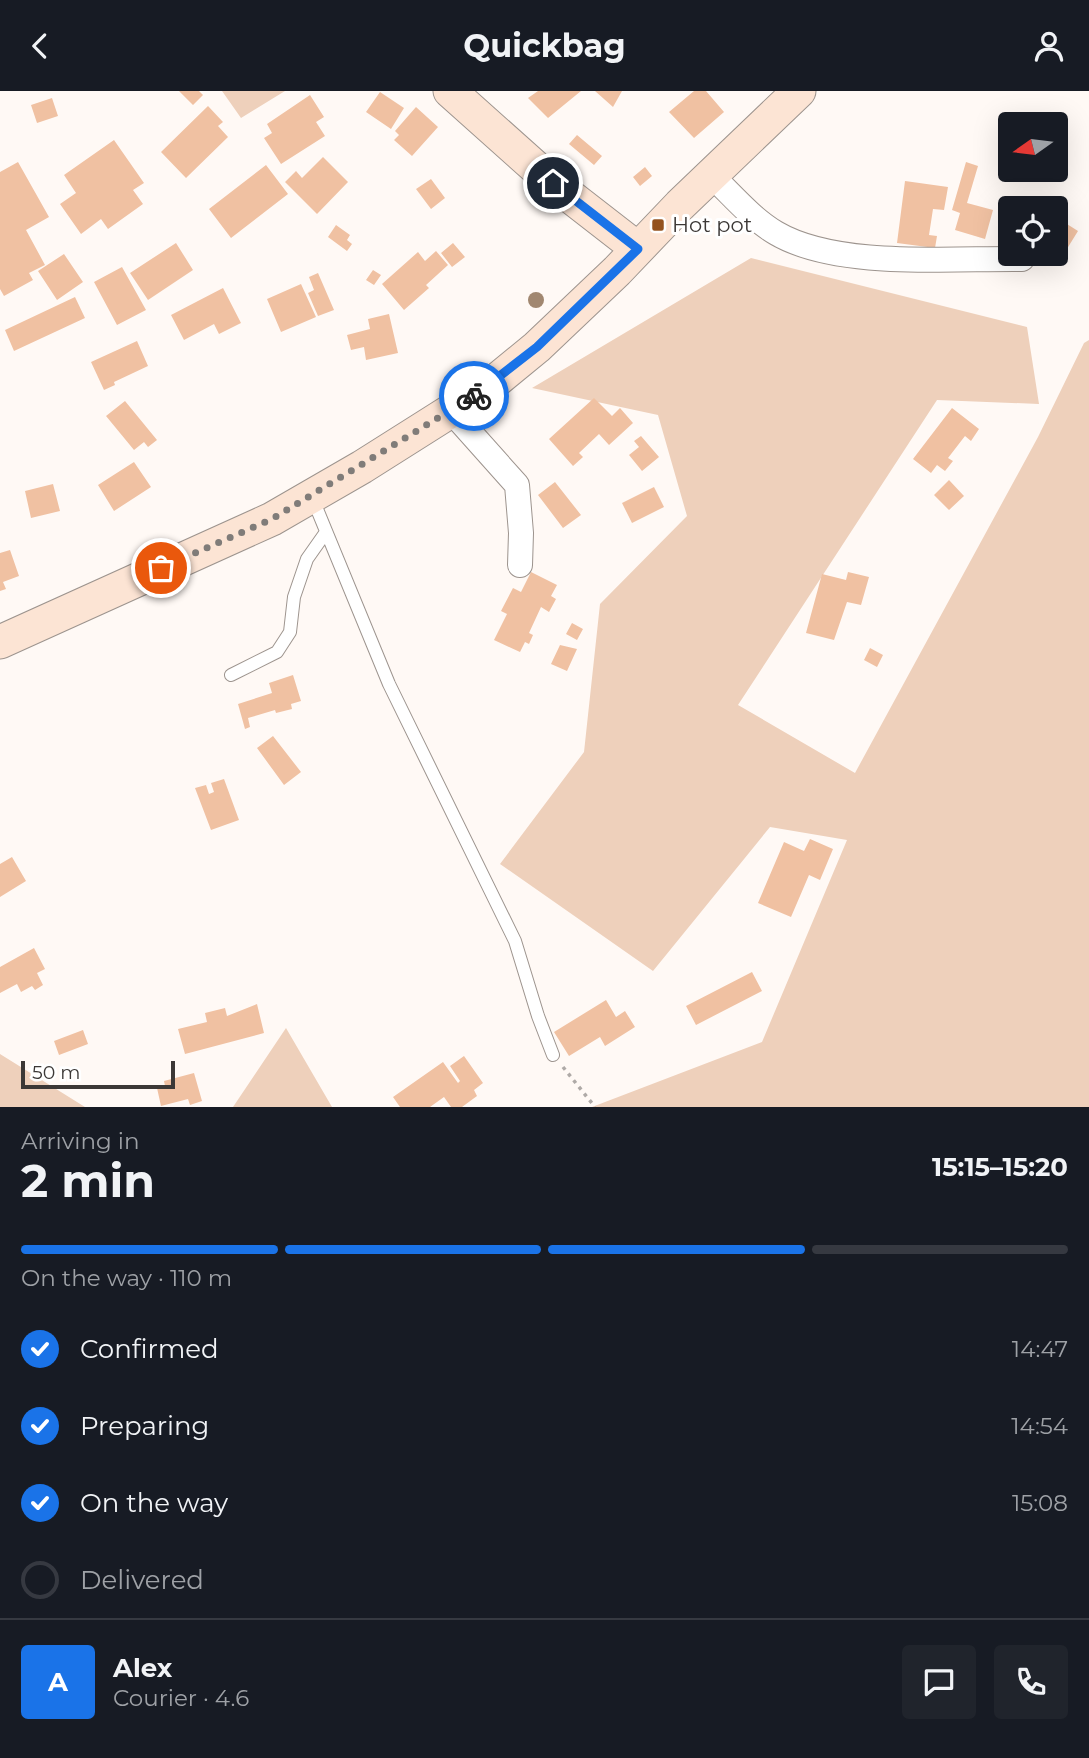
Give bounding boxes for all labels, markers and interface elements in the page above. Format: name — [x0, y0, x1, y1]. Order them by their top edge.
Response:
text: Quickbag — [463, 26, 626, 65]
icon: back — [21, 27, 59, 65]
icon: person — [1030, 27, 1068, 65]
north arrow — [998, 112, 1068, 182]
map controls — [998, 112, 1068, 266]
pin — [523, 153, 583, 213]
icon: home — [534, 164, 572, 202]
button: locate — [998, 196, 1068, 266]
place label: Hot pot — [672, 212, 752, 237]
marker: Hot pot — [650, 217, 666, 233]
courier — [439, 361, 509, 431]
icon: bike — [455, 377, 493, 415]
pin — [131, 538, 191, 598]
icon: bag — [142, 549, 180, 587]
scale bar — [21, 1058, 175, 1090]
text: 50 m — [32, 1061, 80, 1084]
text: Arriving in — [21, 1127, 140, 1155]
text: 15:15–15:20 — [932, 1151, 1068, 1183]
text: 2 min — [21, 1152, 155, 1209]
text: On the way · 110 m — [21, 1264, 232, 1292]
icon: check — [21, 1330, 59, 1368]
text: Confirmed — [80, 1333, 219, 1365]
text: 14:47 — [1012, 1335, 1068, 1363]
icon: check — [21, 1407, 59, 1445]
text: Preparing — [80, 1410, 209, 1442]
text: 14:54 — [1011, 1412, 1068, 1440]
icon: check — [21, 1484, 59, 1522]
text: On the way — [80, 1487, 228, 1519]
text: 15:08 — [1012, 1489, 1068, 1517]
text: Delivered — [80, 1564, 204, 1596]
button: chat — [902, 1645, 976, 1719]
button: phone — [994, 1645, 1068, 1719]
text: Alex — [113, 1652, 172, 1684]
text: A — [48, 1666, 68, 1698]
text: Courier · 4.6 — [113, 1684, 249, 1712]

